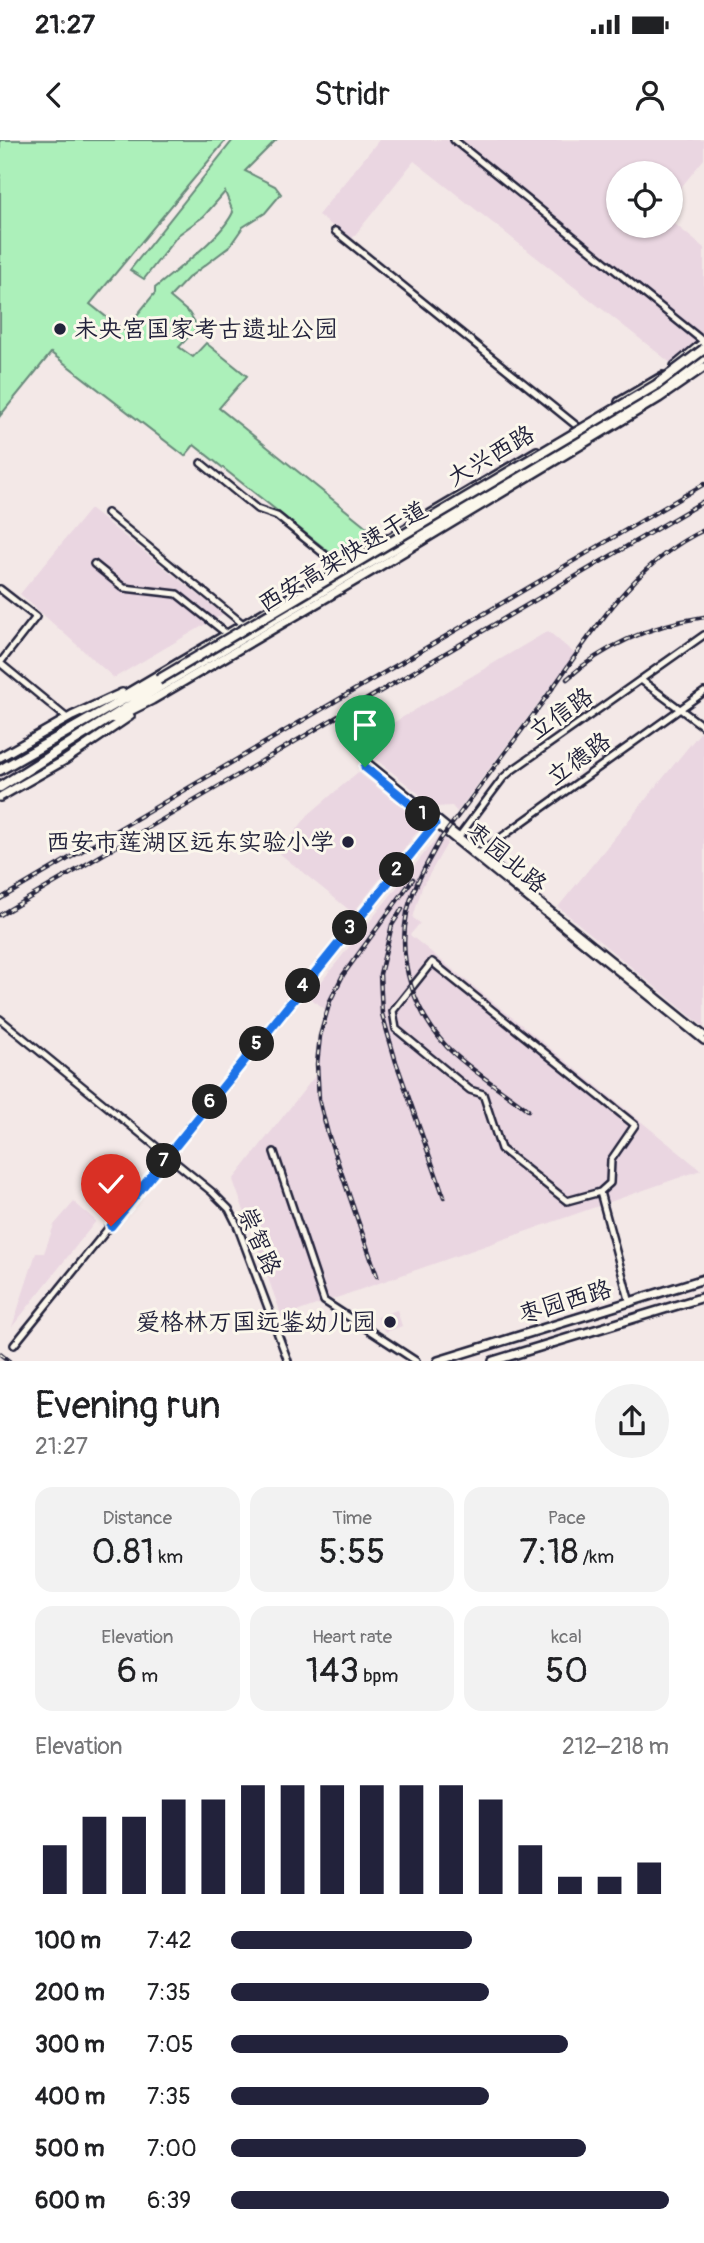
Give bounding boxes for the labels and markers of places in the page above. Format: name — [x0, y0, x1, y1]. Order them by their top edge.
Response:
place label: 未央宫国家考古遗址公园 — [74, 315, 338, 344]
marker: 未央宫国家考古遗址公园 — [52, 321, 68, 337]
pin — [335, 695, 395, 767]
pin: 1 — [406, 796, 440, 832]
place label: 西安市莲湖区远东实验小学 — [46, 828, 334, 857]
marker: 西安市莲湖区远东实验小学 — [340, 834, 356, 850]
pin: 2 — [380, 852, 414, 888]
pin: 3 — [332, 910, 368, 946]
pin: 4 — [286, 968, 320, 1004]
pin: 5 — [240, 1026, 274, 1062]
pin: 6 — [192, 1084, 228, 1119]
pin: 7 — [146, 1144, 182, 1178]
pin — [81, 1154, 141, 1226]
place label: 爱格林万国远鉴幼儿园 — [136, 1308, 376, 1337]
marker: 爱格林万国远鉴幼儿园 — [382, 1314, 398, 1330]

